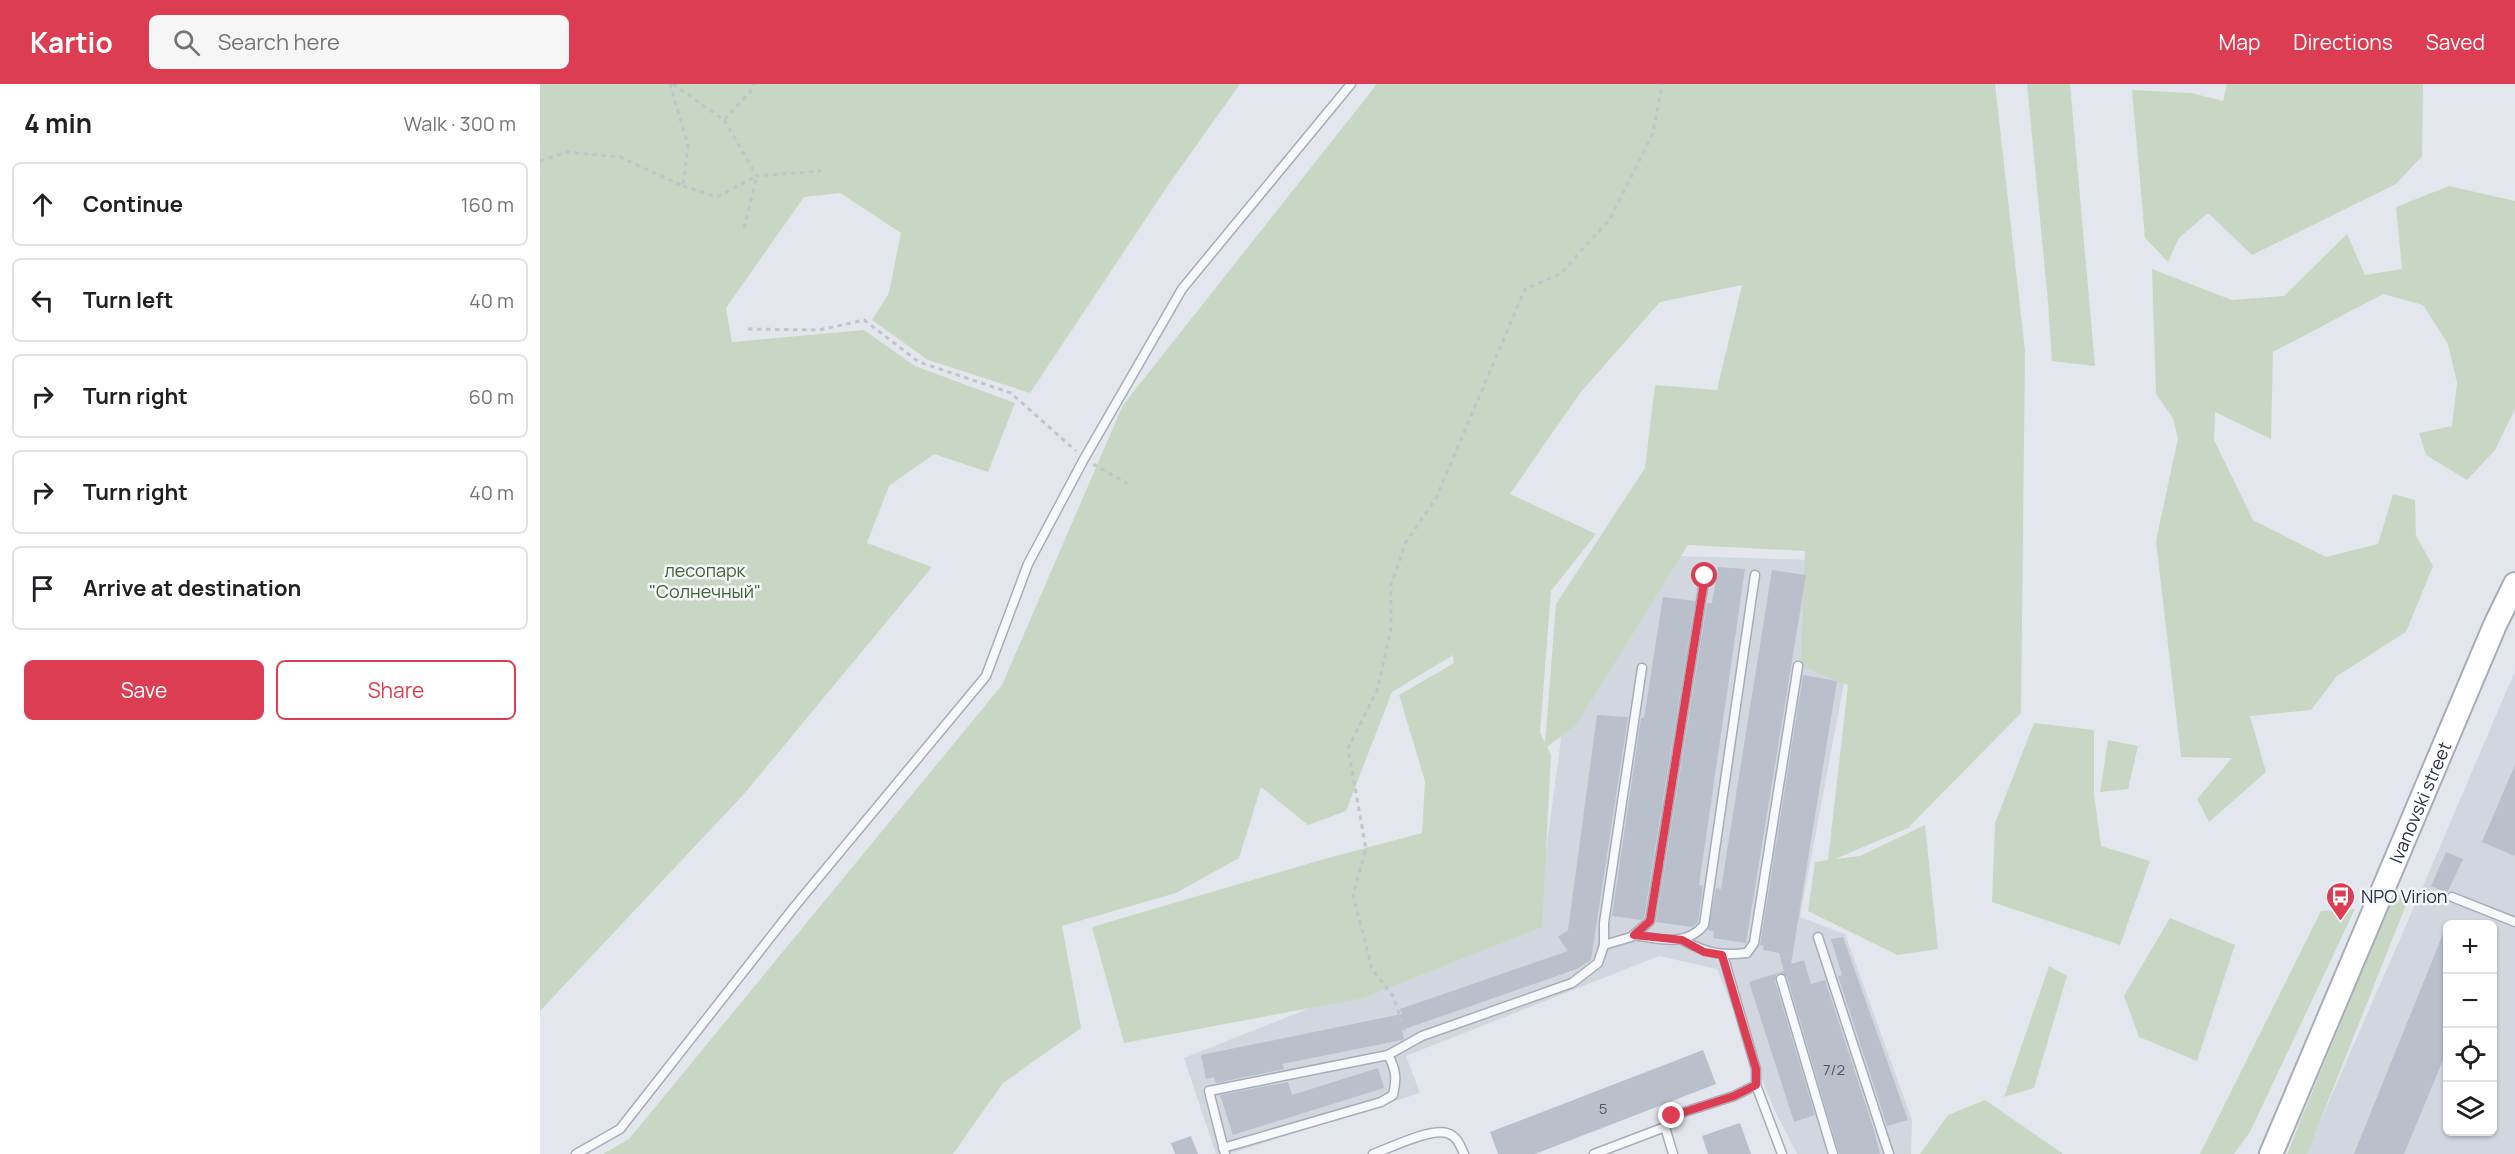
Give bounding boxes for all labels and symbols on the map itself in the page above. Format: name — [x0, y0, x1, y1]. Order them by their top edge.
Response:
park label: лесопарк "Солнечный" — [649, 558, 761, 603]
route start — [1691, 562, 1717, 588]
street label: Ivanovski street — [2384, 738, 2456, 867]
bus stop icon: NPO Virion — [2324, 880, 2356, 922]
place label: NPO Virion — [2361, 884, 2448, 908]
house number: 7/2 — [1823, 1059, 1845, 1080]
house number: 5 — [1599, 1098, 1607, 1119]
route end — [1658, 1102, 1684, 1128]

